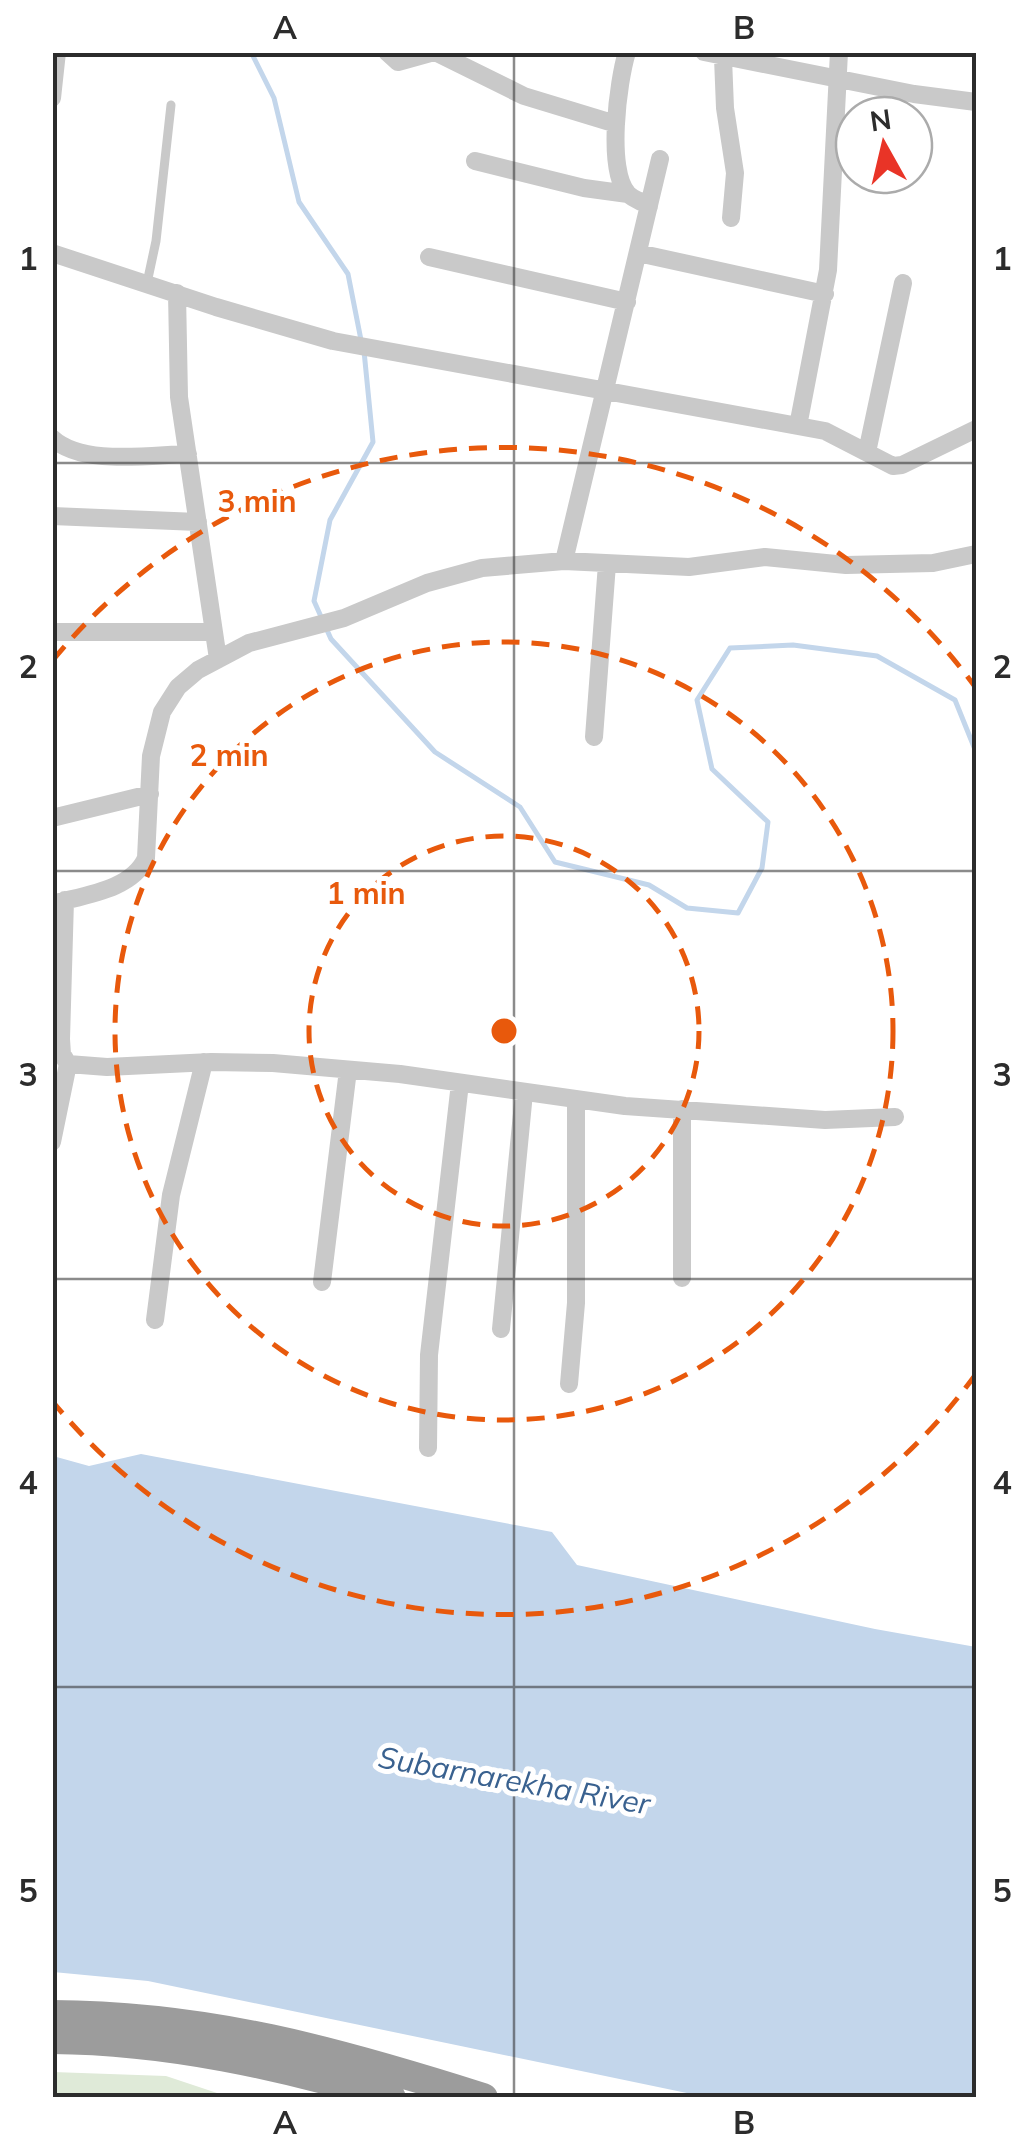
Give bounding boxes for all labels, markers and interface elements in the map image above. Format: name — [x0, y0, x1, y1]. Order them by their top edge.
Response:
text: A — [273, 7, 297, 47]
text: B — [733, 7, 755, 47]
north arrow — [834, 95, 934, 195]
text: N — [868, 101, 893, 139]
text: 1 — [18, 238, 38, 278]
text: 1 — [992, 238, 1012, 278]
text: 3 min — [217, 482, 297, 520]
text: 2 — [18, 646, 38, 686]
text: 2 — [992, 646, 1012, 686]
text: 2 min — [189, 736, 269, 774]
text: 1 min — [326, 874, 406, 912]
centre of rings — [486, 1013, 522, 1049]
text: 3 — [18, 1054, 38, 1094]
text: 3 — [992, 1054, 1012, 1094]
text: 4 — [18, 1462, 38, 1502]
text: 4 — [992, 1462, 1012, 1502]
water label: Subarnarekha River — [375, 1737, 654, 1823]
text: 5 — [18, 1870, 38, 1910]
text: 5 — [992, 1870, 1012, 1910]
text: A — [273, 2102, 297, 2142]
text: B — [733, 2102, 755, 2142]

